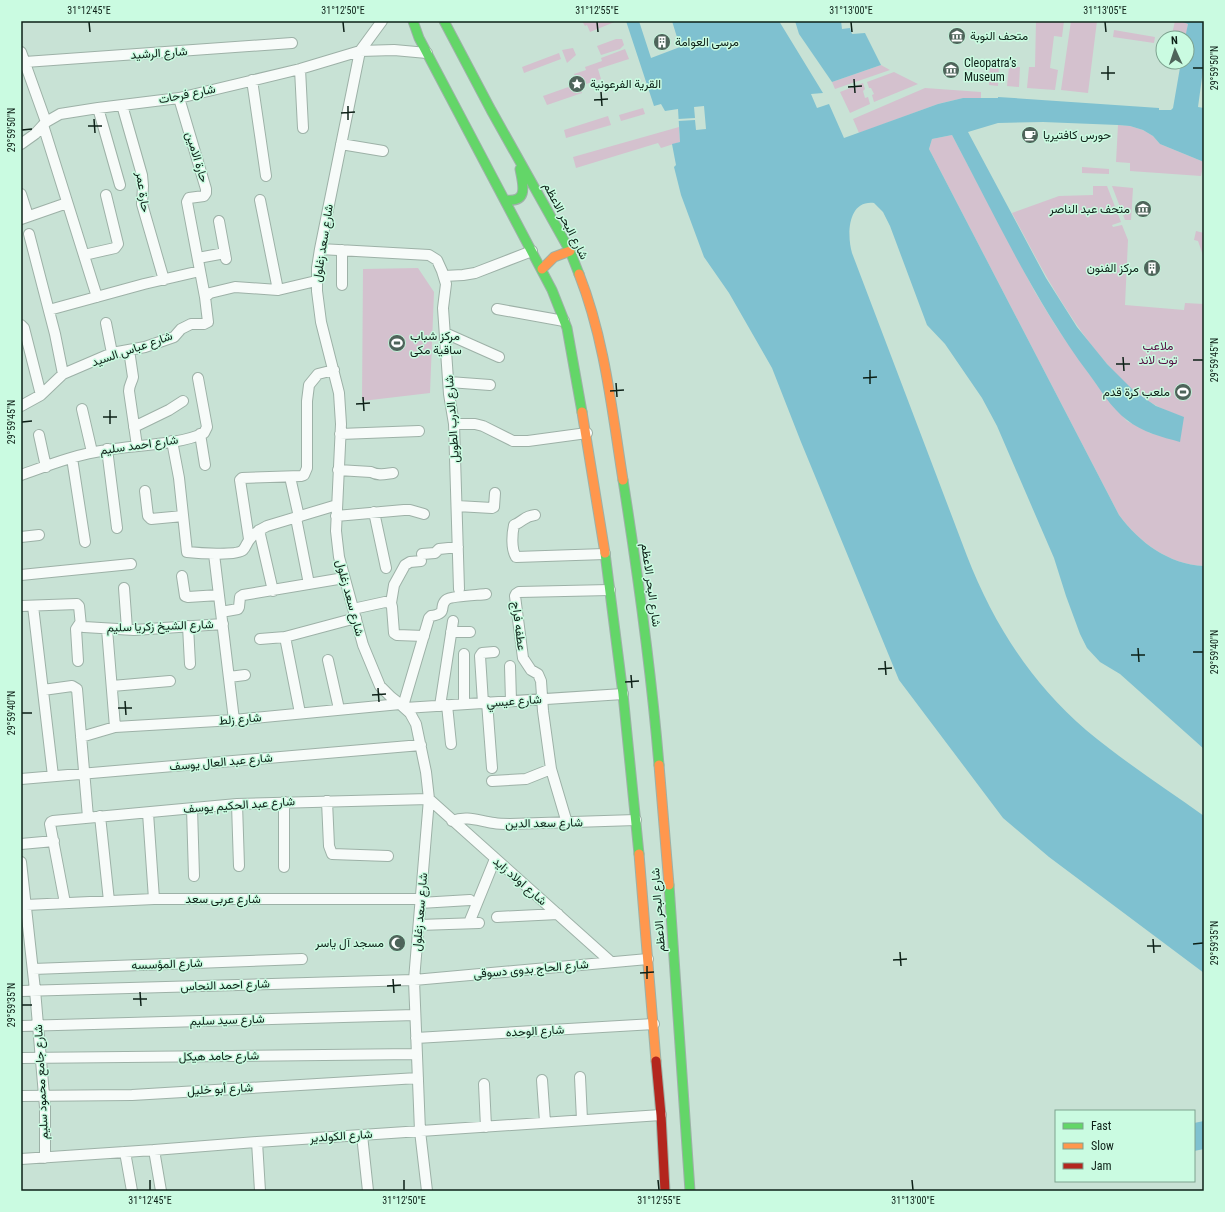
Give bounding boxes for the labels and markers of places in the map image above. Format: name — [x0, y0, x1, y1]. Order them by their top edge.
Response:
museum icon: متحف النوبة — [947, 26, 967, 46]
place label: متحف النوبة — [970, 29, 1028, 44]
building icon: مرسى العوامة — [652, 32, 672, 52]
place label: مرسى العوامة — [675, 35, 739, 50]
place label: Cleopatra’s Museum — [964, 56, 1016, 84]
museum icon: Cleopatra’s Museum — [941, 60, 961, 80]
place icon: القرية الفرعونية — [567, 74, 587, 94]
place label: القرية الفرعونية — [590, 77, 661, 92]
cafe icon: حورس كافتيريا — [1020, 125, 1040, 145]
place label: حورس كافتيريا — [1043, 128, 1111, 143]
museum icon: متحف عبد الناصر — [1133, 199, 1153, 219]
place label: متحف عبد الناصر — [1049, 202, 1130, 217]
building icon: مركز الفنون — [1142, 258, 1162, 278]
place label: مركز الفنون — [1087, 261, 1139, 276]
place label: مركز شباب ساقية مكى — [410, 329, 462, 358]
sports icon: مركز شباب ساقية مكى — [387, 333, 407, 353]
sports icon: ملعب كرة قدم — [1173, 382, 1193, 402]
place label: ملعب كرة قدم — [1103, 385, 1170, 400]
mosque icon: مسجد آل ياسر — [387, 933, 407, 953]
place label: مسجد آل ياسر — [314, 936, 384, 951]

